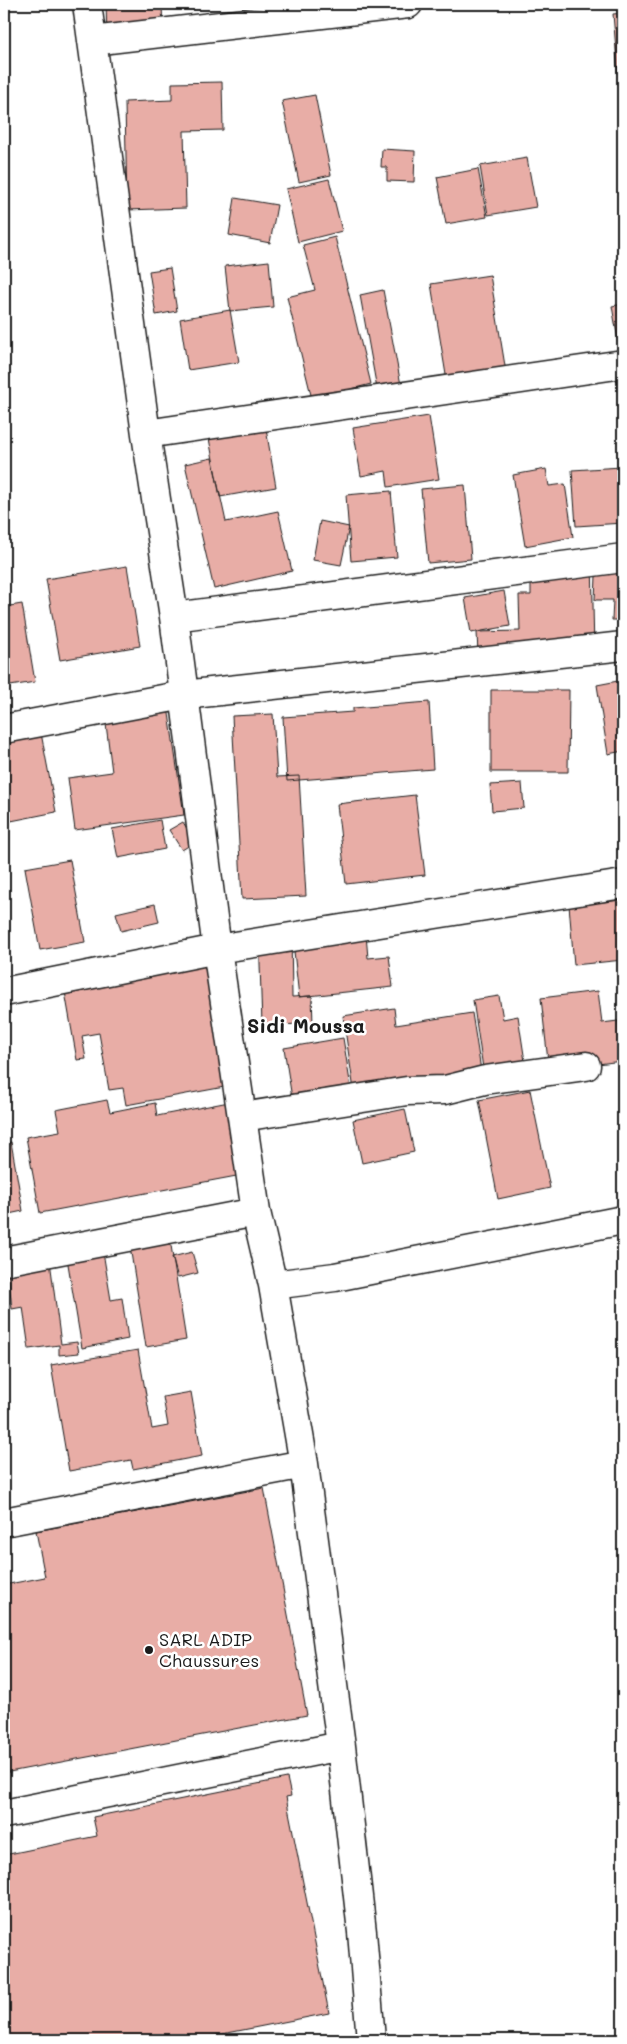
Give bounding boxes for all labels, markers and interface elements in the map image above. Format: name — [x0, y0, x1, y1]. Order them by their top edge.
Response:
district label: Sidi Moussa — [247, 1012, 365, 1038]
place label: SARL ADIP Chaussures — [159, 1627, 259, 1672]
marker: SARL ADIP Chaussures — [143, 1644, 155, 1656]

